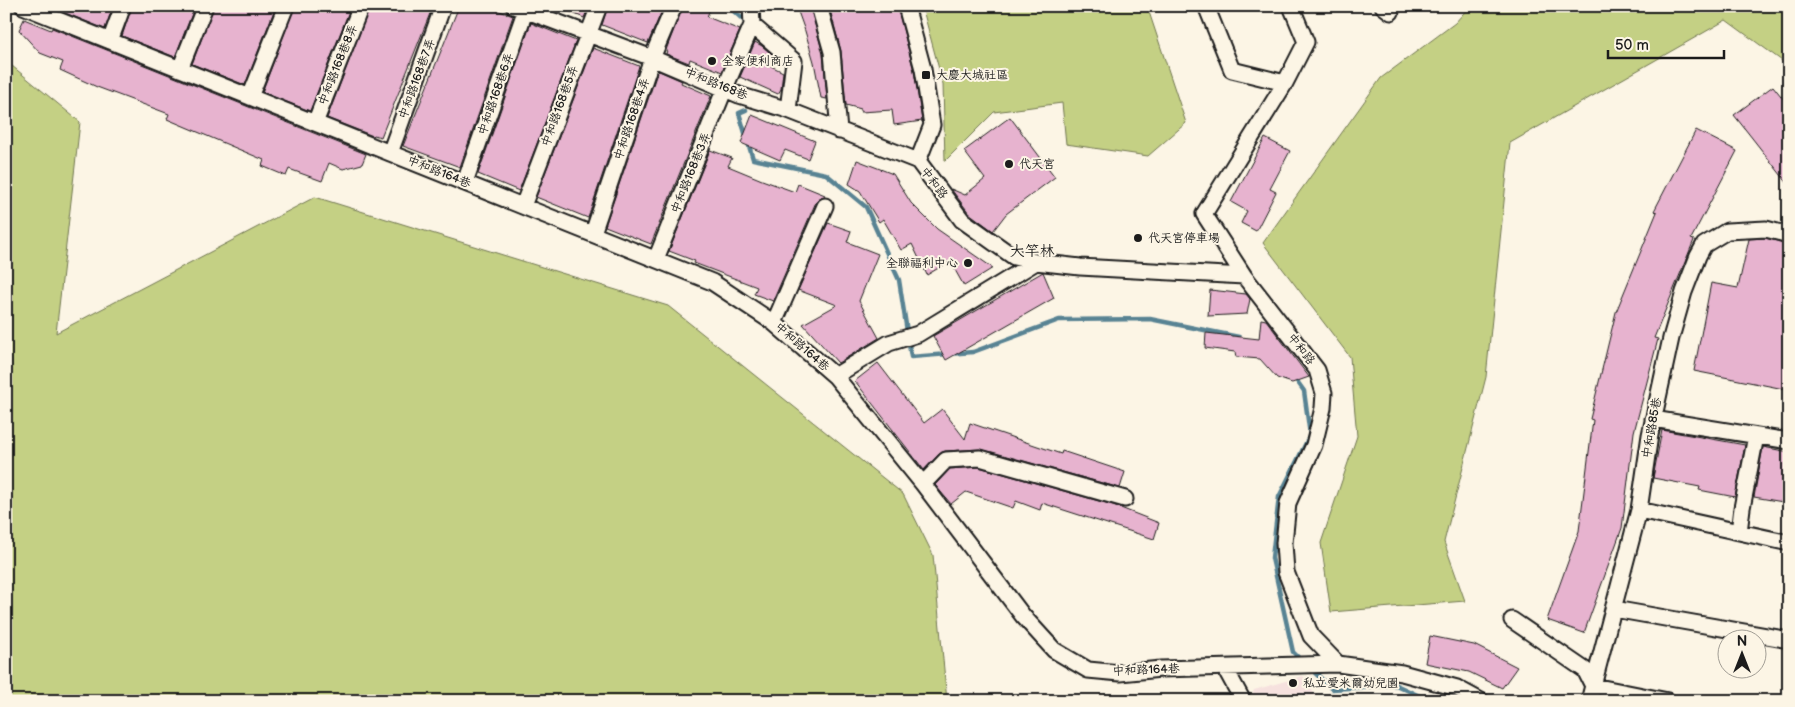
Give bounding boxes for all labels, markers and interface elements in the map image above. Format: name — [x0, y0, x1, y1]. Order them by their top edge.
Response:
street label: 中和路168巷8弄 — [315, 22, 361, 108]
scale bar — [1608, 28, 1724, 60]
text: 50 m — [1615, 36, 1649, 55]
street label: 中和路168巷7弄 — [395, 37, 439, 121]
street label: 中和路168巷6弄 — [475, 51, 517, 137]
place label: 全家便利商店 — [722, 54, 794, 69]
marker: 全家便利商店 — [706, 55, 718, 67]
street label: 中和路168巷5弄 — [538, 63, 582, 149]
street label: 中和路168巷 — [682, 64, 750, 104]
place label: 大慶大城社區 — [936, 68, 1008, 83]
marker: 大慶大城社區 — [920, 69, 932, 81]
street label: 中和路168巷4弄 — [611, 76, 653, 162]
street label: 中和路168巷3弄 — [668, 130, 714, 216]
street label: 中和路164巷 — [405, 152, 473, 192]
place label: 代天宮 — [1019, 157, 1055, 172]
marker: 代天宮 — [1003, 158, 1015, 170]
street label: 中和路 — [917, 164, 951, 202]
place label: 代天宮停車場 — [1148, 231, 1220, 246]
marker: 代天宮停車場 — [1132, 232, 1144, 244]
district label: 大竿林 — [1009, 242, 1055, 261]
place label: 全聯福利中心 — [886, 256, 958, 271]
marker: 全聯福利中心 — [962, 257, 974, 269]
street label: 中和路164巷 — [772, 319, 832, 375]
street label: 中和路 — [1284, 330, 1318, 368]
street label: 中和路85巷 — [1639, 396, 1665, 460]
north arrow — [1718, 630, 1768, 680]
text: N — [1737, 633, 1747, 650]
street label: 中和路164巷 — [1112, 661, 1180, 679]
place label: 私立愛米爾幼兒園 — [1303, 676, 1399, 691]
marker: 私立愛米爾幼兒園 — [1287, 677, 1299, 689]

